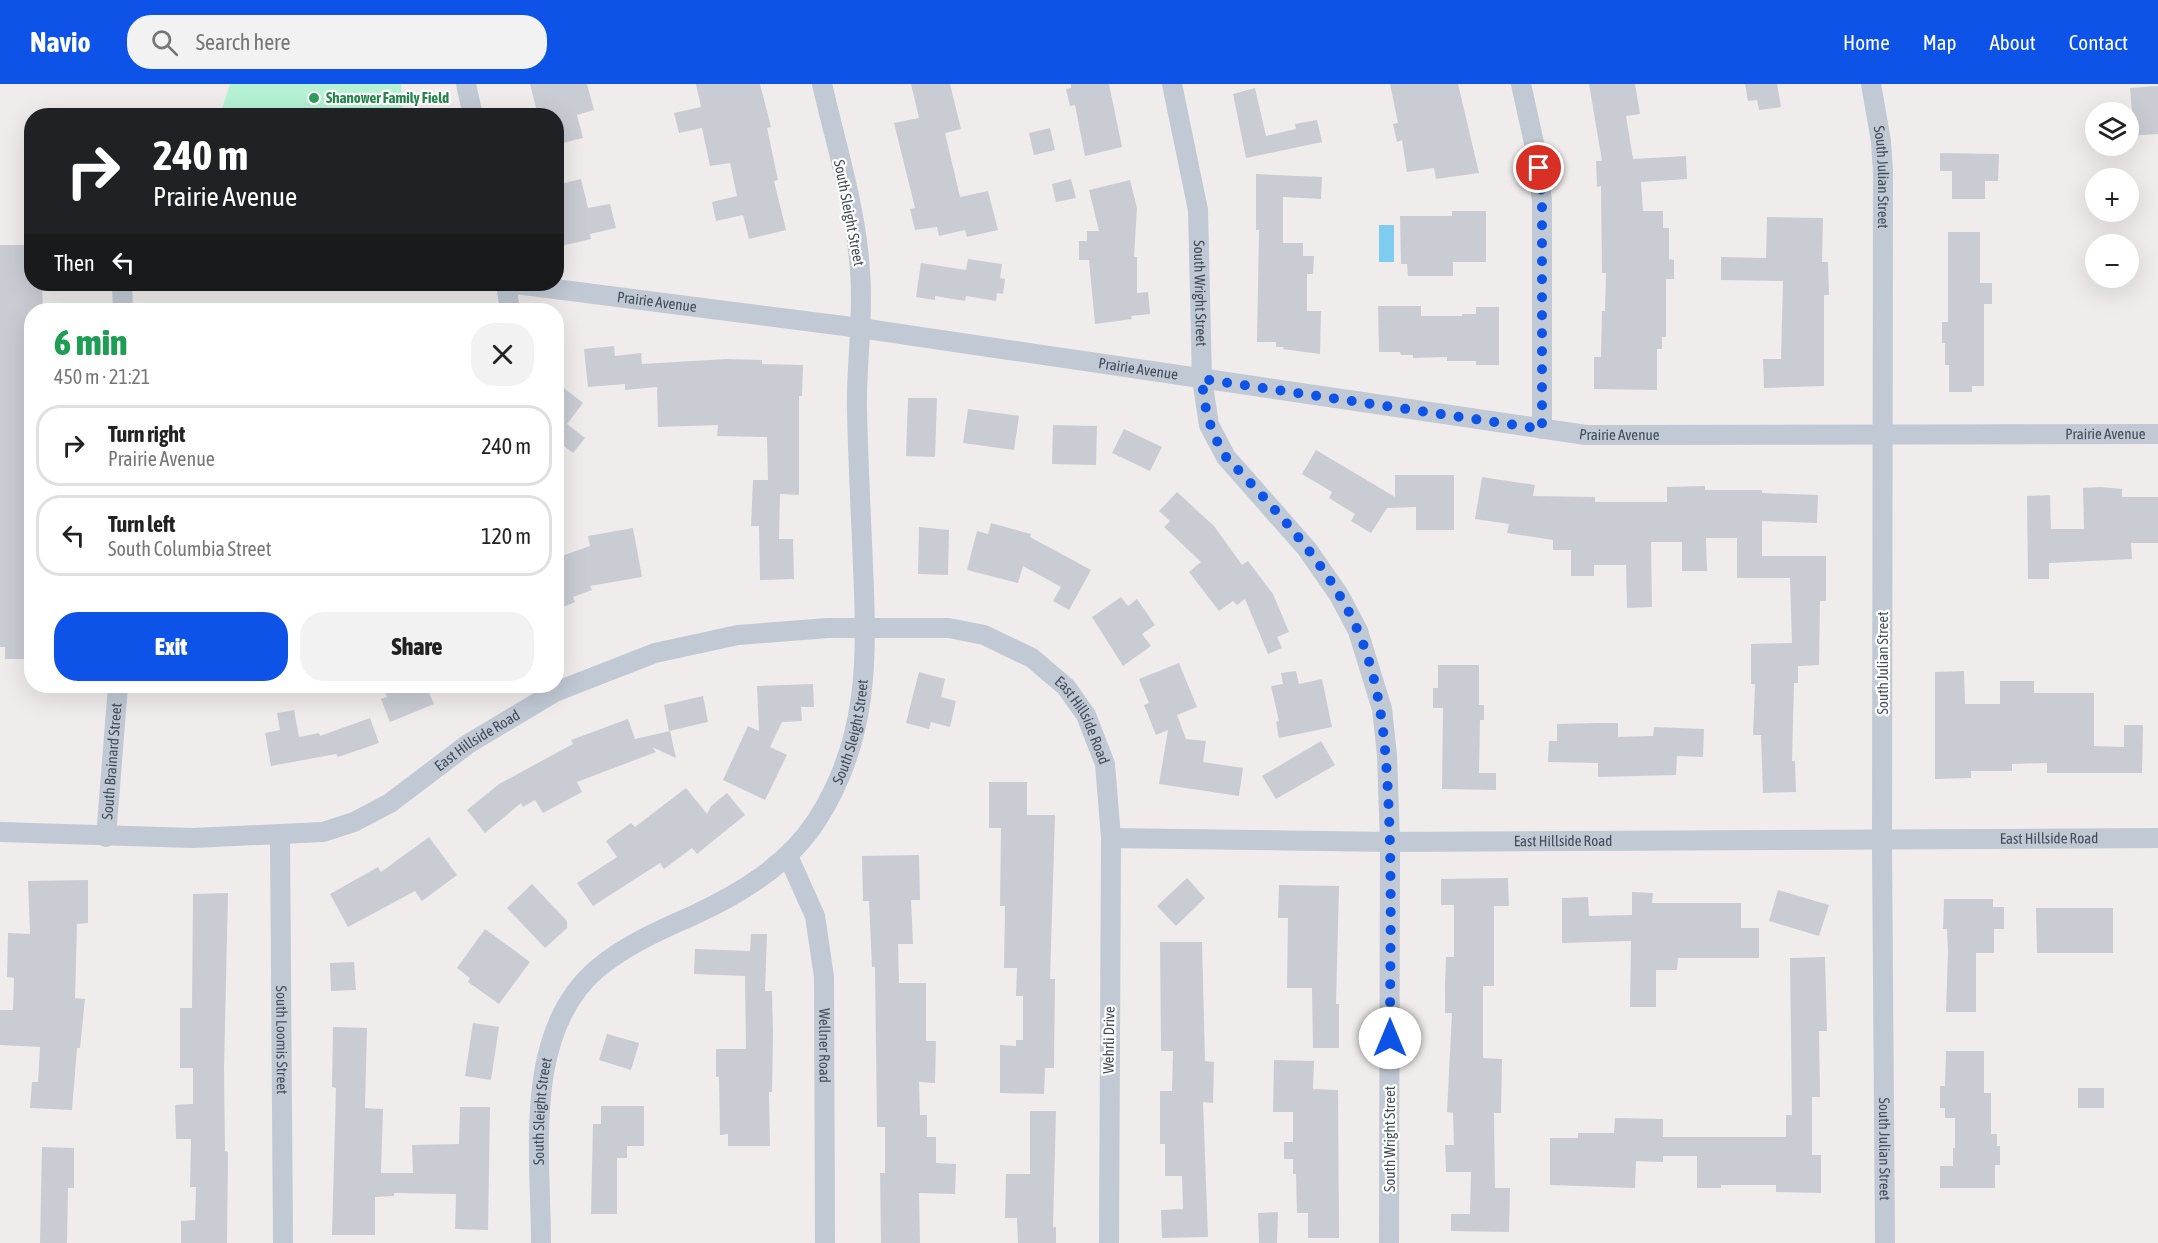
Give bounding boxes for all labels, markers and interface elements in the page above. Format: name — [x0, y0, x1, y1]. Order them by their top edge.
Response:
search box — [127, 15, 547, 69]
text: Navio — [30, 26, 91, 58]
icon: search — [148, 26, 181, 59]
text: Search here — [196, 29, 291, 55]
text: Home — [1843, 30, 1890, 54]
text: Map — [1923, 30, 1957, 54]
text: About — [1990, 30, 2036, 54]
text: Contact — [2069, 30, 2128, 54]
place label: Shanower Family Field — [326, 89, 449, 106]
marker: Shanower Family Field — [307, 91, 321, 105]
map controls — [2085, 102, 2139, 288]
button: layers — [2085, 102, 2139, 156]
street label: South Julian Street — [1870, 124, 1892, 229]
text: 240 m — [153, 131, 248, 179]
icon: right — [54, 132, 132, 210]
pin — [1513, 142, 1564, 193]
icon: arrive — [1522, 151, 1555, 184]
street label: South Sleight Street — [831, 158, 868, 267]
button: + — [2085, 168, 2139, 222]
text: Prairie Avenue — [153, 181, 297, 212]
button: − — [2085, 234, 2139, 288]
street label: South Wright Street — [1191, 240, 1210, 347]
icon: left — [107, 246, 140, 279]
text: Then — [54, 250, 95, 276]
street label: Prairie Avenue — [616, 288, 698, 315]
text: 6 min — [54, 321, 128, 363]
button: close — [471, 323, 534, 386]
street label: Prairie Avenue — [1097, 354, 1179, 383]
text: 450 m · 21:21 — [54, 365, 150, 388]
text: Turn right — [108, 421, 185, 447]
street label: Prairie Avenue — [1578, 425, 1660, 443]
street label: Prairie Avenue — [2065, 425, 2146, 442]
icon: right — [57, 429, 90, 462]
text: 240 m — [481, 433, 531, 459]
text: Prairie Avenue — [108, 447, 215, 470]
text: Turn left — [108, 511, 175, 537]
icon: left — [57, 519, 90, 552]
text: 120 m — [481, 523, 531, 549]
text: South Columbia Street — [108, 537, 271, 560]
button: Exit — [54, 612, 288, 681]
button: Share — [300, 612, 534, 681]
street label: South Julian Street — [1874, 612, 1891, 714]
street label: East Hillside Road — [1052, 672, 1113, 766]
street label: South Sleight Street — [829, 679, 871, 787]
street label: South Brainard Street — [98, 702, 125, 820]
street label: East Hillside Road — [431, 706, 523, 774]
street label: East Hillside Road — [2000, 829, 2098, 847]
street label: East Hillside Road — [1514, 832, 1612, 849]
street label: South Loomis Street — [273, 986, 291, 1094]
street label: Wehrli Drive — [1099, 1006, 1118, 1074]
position arrow — [1358, 1006, 1422, 1070]
street label: Wellner Road — [816, 1008, 833, 1083]
street label: South Sleight Street — [530, 1056, 555, 1165]
street label: South Wright Street — [1381, 1086, 1398, 1192]
street label: South Julian Street — [1876, 1097, 1894, 1201]

